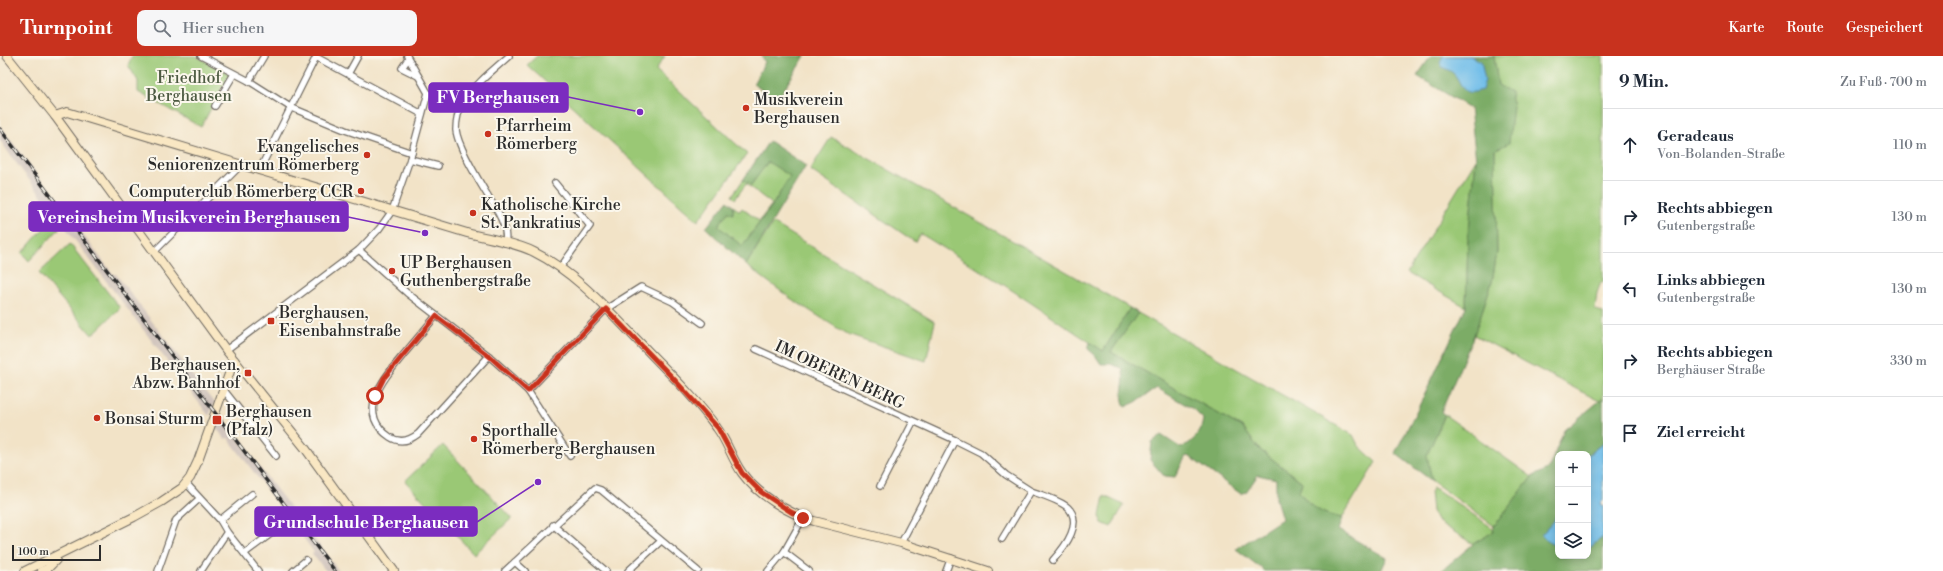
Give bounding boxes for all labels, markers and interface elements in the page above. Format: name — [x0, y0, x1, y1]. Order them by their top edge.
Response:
search box — [137, 10, 417, 46]
text: Turnpoint — [20, 16, 113, 40]
icon: search — [151, 17, 173, 39]
text: Hier suchen — [183, 19, 265, 38]
text: Karte — [1728, 19, 1765, 37]
text: Route — [1787, 19, 1824, 37]
text: Gespeichert — [1846, 19, 1923, 37]
park label: Friedhof Berghausen — [145, 68, 232, 106]
text: 9 Min. — [1619, 71, 1669, 93]
text: Zu Fuß · 700 m — [1840, 74, 1927, 90]
callout: FV Berghausen — [429, 83, 568, 112]
text: FV Berghausen — [437, 87, 560, 109]
place label: Musikverein Berghausen — [753, 90, 844, 128]
marker: Musikverein Berghausen — [741, 103, 751, 113]
place label: Pfarrheim Römerberg — [496, 116, 578, 154]
text: Geradeaus — [1657, 127, 1734, 146]
marker: Pfarrheim Römerberg — [483, 129, 493, 139]
icon: ahead — [1619, 134, 1641, 156]
place label: Evangelisches Seniorenzentrum Römerberg — [148, 137, 360, 175]
text: 110 m — [1893, 137, 1927, 153]
text: Von-Bolanden-Straße — [1657, 146, 1785, 162]
marker: Evangelisches Seniorenzentrum Römerberg — [362, 150, 372, 160]
place label: Computerclub Römerberg CCR — [129, 182, 354, 202]
marker: Computerclub Römerberg CCR — [356, 186, 366, 196]
place label: Katholische Kirche St. Pankratius — [481, 195, 621, 233]
text: Rechts abbiegen — [1657, 199, 1773, 218]
callout: Vereinsheim Musikverein Berghausen — [29, 202, 348, 231]
icon: right — [1619, 206, 1641, 228]
text: Vereinsheim Musikverein Berghausen — [36, 207, 341, 229]
marker: Katholische Kirche St. Pankratius — [468, 208, 478, 218]
text: 130 m — [1892, 209, 1927, 225]
text: Gutenbergstraße — [1657, 218, 1755, 234]
place label: UP Berghausen Guthenbergstraße — [400, 253, 531, 291]
marker: UP Berghausen Guthenbergstraße — [387, 266, 397, 276]
text: Links abbiegen — [1657, 271, 1765, 290]
icon: left — [1619, 278, 1641, 300]
text: 130 m — [1892, 281, 1927, 297]
text: Gutenbergstraße — [1657, 290, 1755, 306]
place label: Berghausen, Eisenbahnstraße — [278, 303, 401, 341]
marker: Berghausen, Eisenbahnstraße — [266, 316, 276, 326]
street label: IM OBEREN BERG — [772, 336, 908, 414]
text: Rechts abbiegen — [1657, 343, 1773, 362]
icon: right — [1619, 350, 1641, 372]
text: 330 m — [1890, 353, 1927, 369]
place label: Berghausen, Abzw. Bahnhof — [132, 355, 241, 393]
text: Berghäuser Straße — [1657, 362, 1765, 378]
marker: Berghausen, Abzw. Bahnhof — [243, 368, 253, 378]
route start — [366, 387, 384, 405]
place label: Berghausen (Pfalz) — [225, 402, 312, 440]
place label: Bonsai Sturm — [104, 409, 204, 429]
marker: Bonsai Sturm — [92, 413, 102, 423]
marker: Berghausen (Pfalz) — [211, 414, 223, 426]
place label: Sporthalle Römerberg-Berghausen — [482, 421, 656, 459]
icon: arrive — [1619, 422, 1641, 444]
text: Ziel erreicht — [1657, 423, 1745, 442]
marker: Sporthalle Römerberg-Berghausen — [469, 434, 479, 444]
map controls — [1555, 451, 1591, 559]
button: + — [1555, 451, 1591, 487]
button: − — [1555, 487, 1591, 523]
callout: Grundschule Berghausen — [255, 507, 477, 536]
route end — [794, 509, 812, 527]
text: Grundschule Berghausen — [263, 512, 469, 534]
button: layers — [1555, 523, 1591, 559]
scale bar — [12, 543, 101, 562]
text: 100 m — [18, 545, 49, 559]

